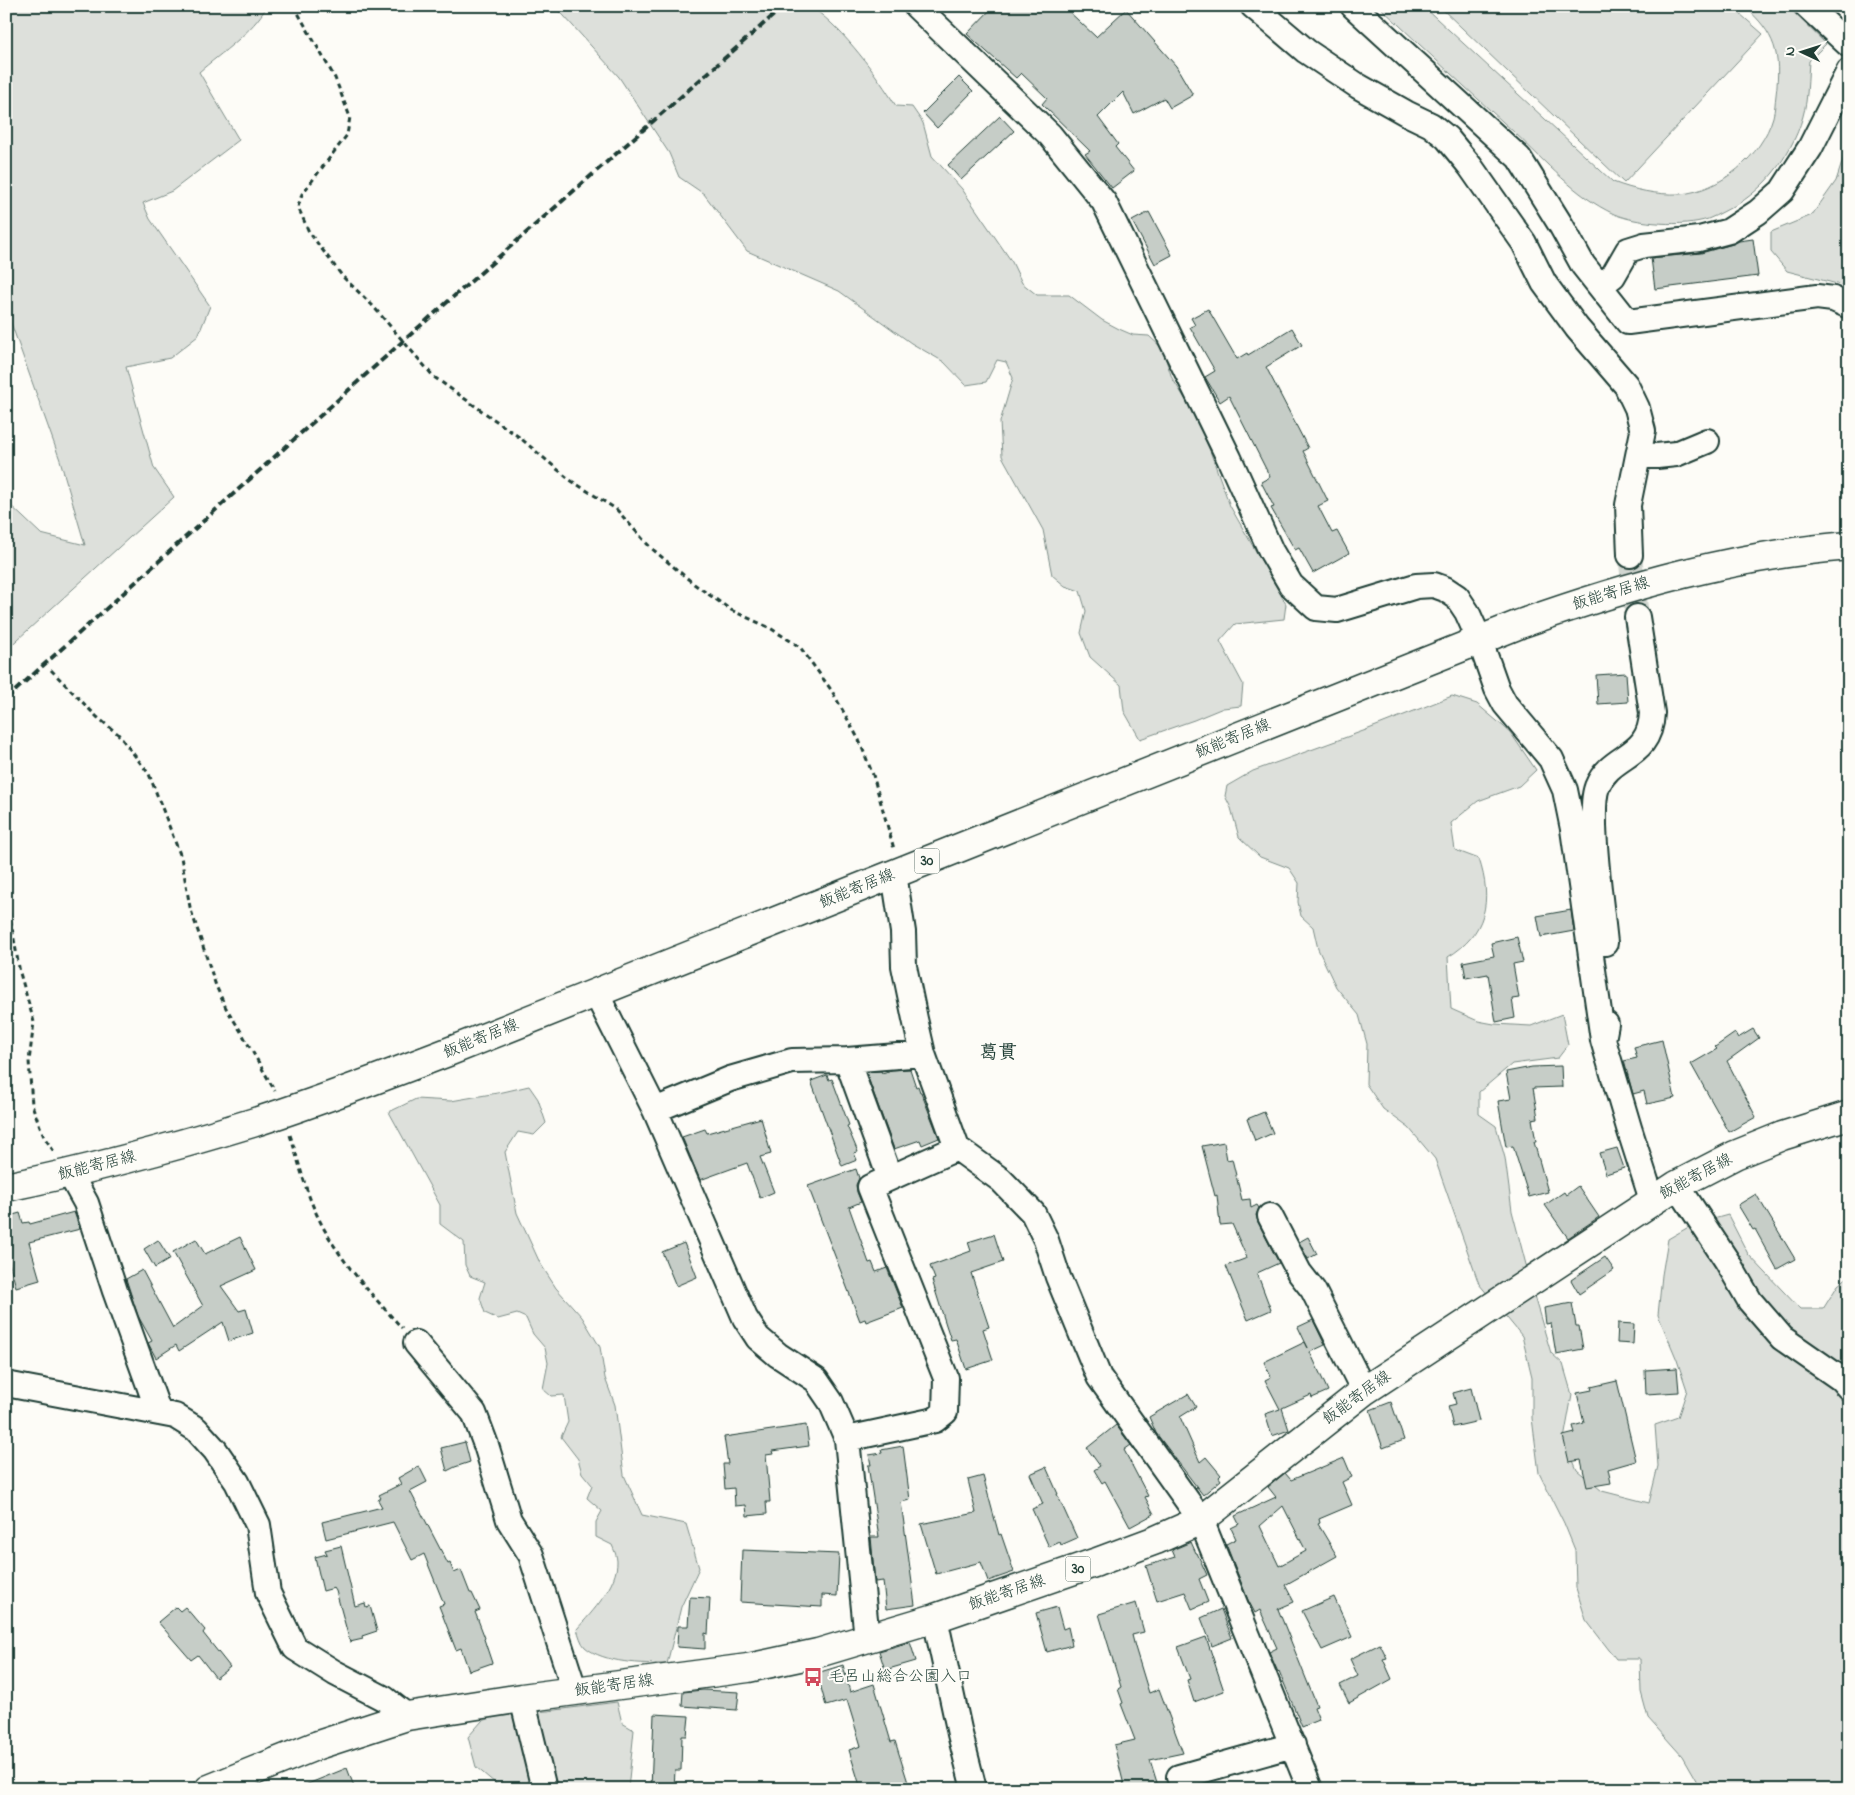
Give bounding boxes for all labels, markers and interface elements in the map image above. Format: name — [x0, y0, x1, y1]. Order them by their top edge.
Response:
north arrow — [1778, 28, 1828, 78]
text: N — [1780, 46, 1801, 57]
street label: 飯能寄居線 — [1569, 571, 1653, 617]
street label: 飯能寄居線 — [1191, 713, 1275, 765]
road number: 30 — [914, 848, 940, 874]
street label: 飯能寄居線 — [815, 863, 899, 915]
street label: 飯能寄居線 — [439, 1013, 523, 1065]
district label: 葛貫 — [979, 1040, 1017, 1067]
street label: 飯能寄居線 — [55, 1145, 139, 1187]
street label: 飯能寄居線 — [1655, 1148, 1737, 1206]
street label: 飯能寄居線 — [1318, 1365, 1396, 1431]
road number: 30 — [1066, 1556, 1090, 1582]
street label: 飯能寄居線 — [965, 1569, 1049, 1617]
place label: 毛呂山総合公園入口 — [828, 1665, 972, 1689]
bus stop icon: 毛呂山総合公園入口 — [802, 1666, 824, 1688]
street label: 飯能寄居線 — [573, 1669, 655, 1703]

